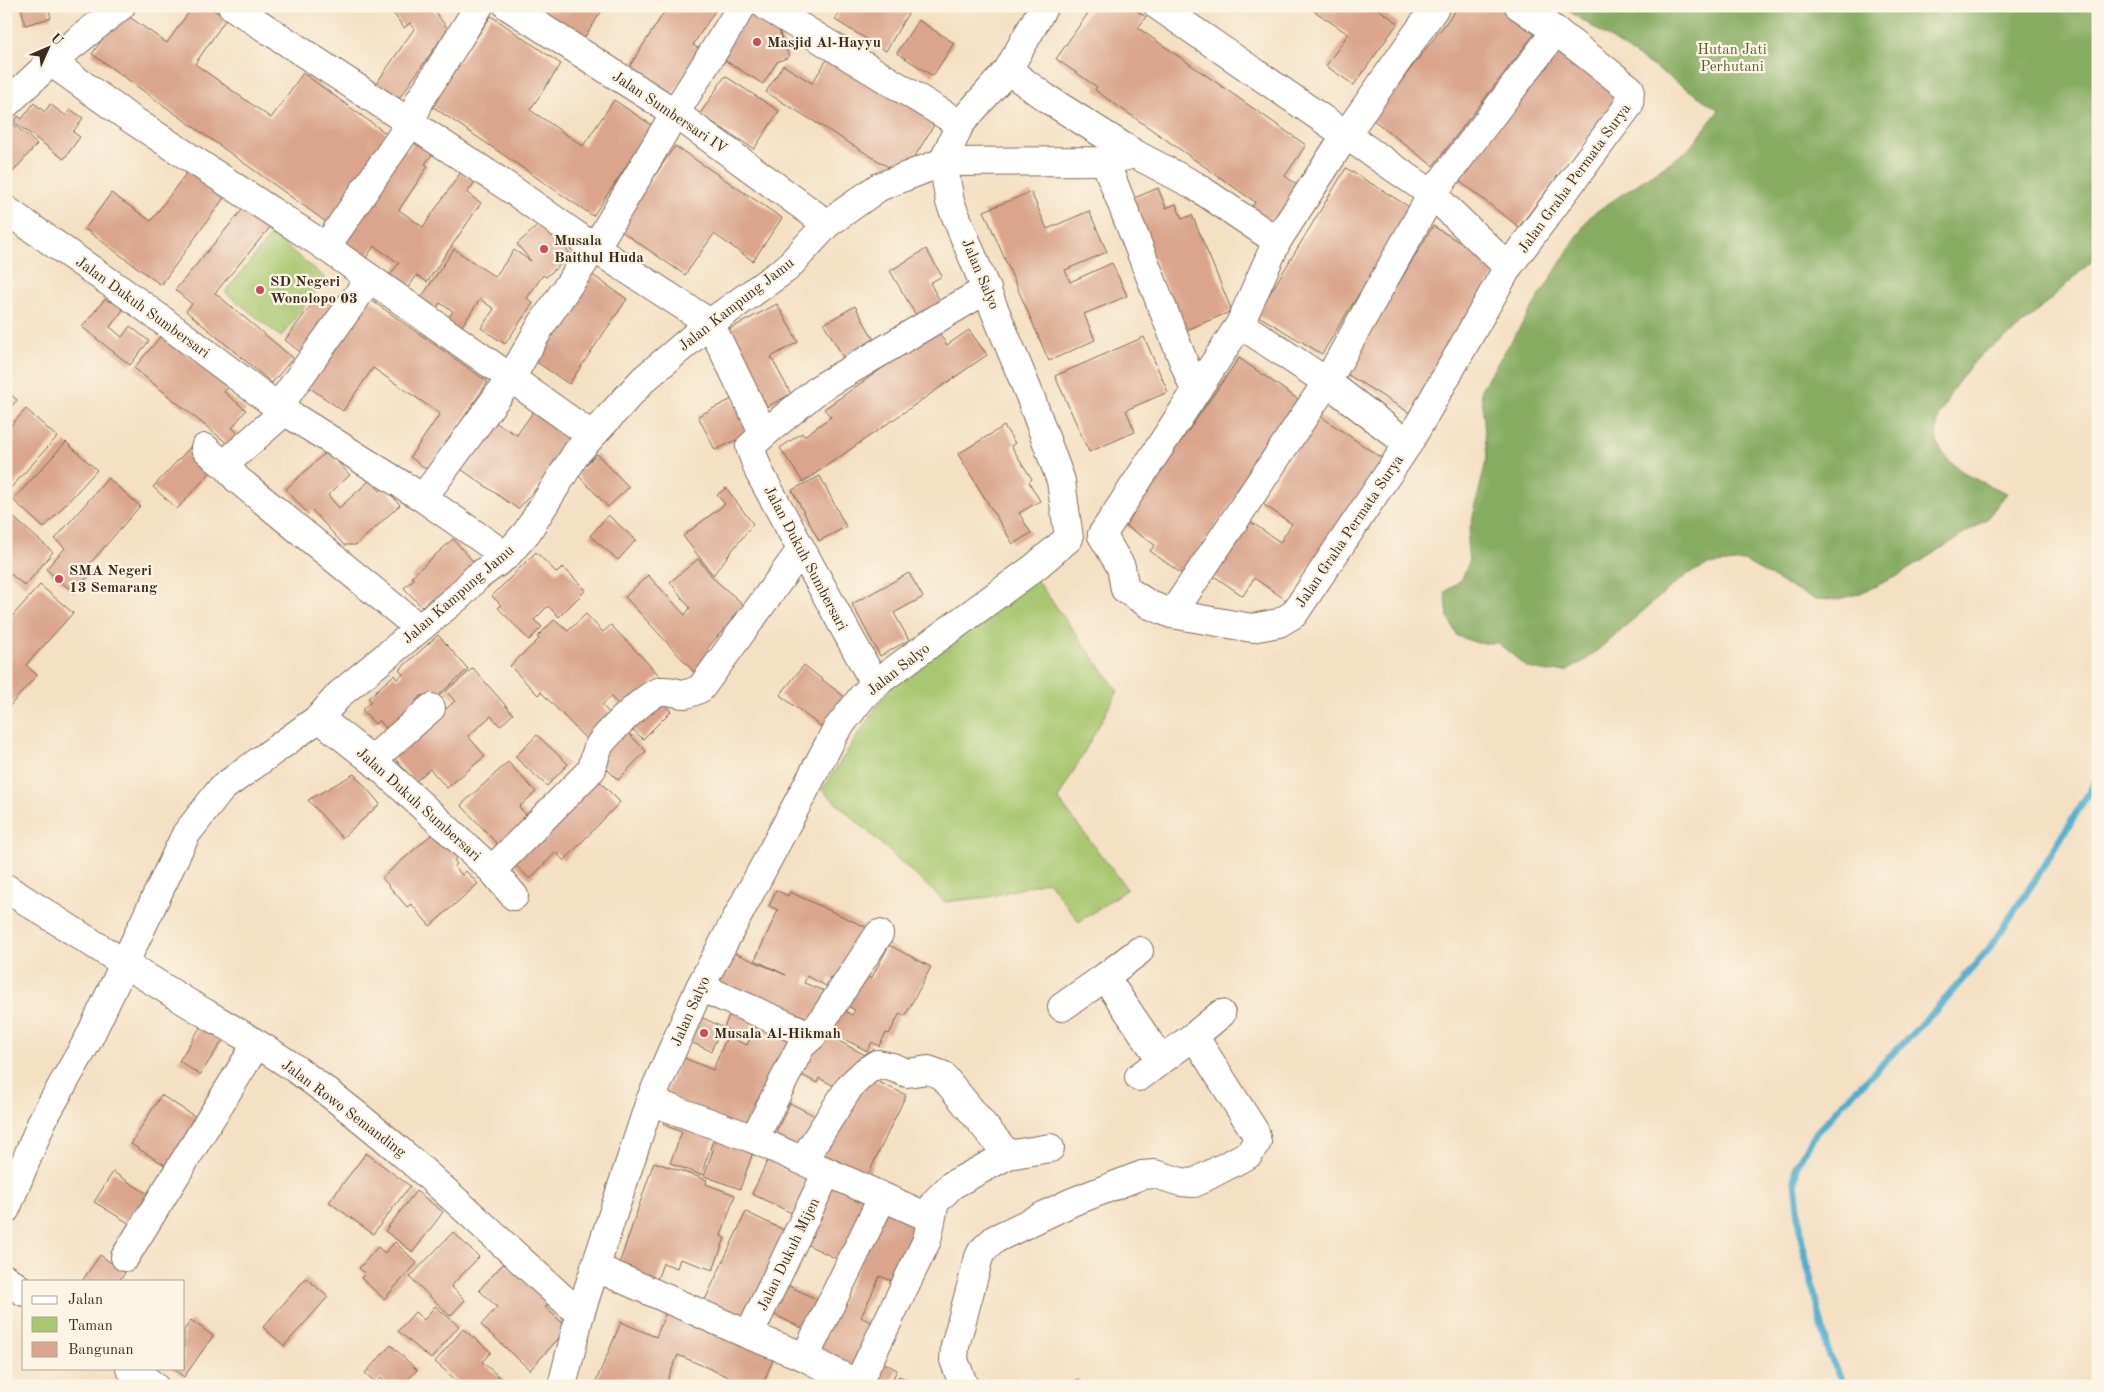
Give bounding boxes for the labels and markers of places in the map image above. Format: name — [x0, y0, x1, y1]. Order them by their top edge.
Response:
marker: Masjid Al-Hayyu — [751, 36, 763, 48]
place label: Masjid Al-Hayyu — [767, 36, 881, 51]
place label: Musala Baithul Huda — [554, 234, 644, 266]
marker: Musala Baithul Huda — [538, 243, 550, 255]
place label: SD Negeri Wonolopo 03 — [270, 275, 358, 307]
marker: SD Negeri Wonolopo 03 — [254, 284, 266, 296]
place label: SMA Negeri 13 Semarang — [69, 564, 158, 596]
marker: SMA Negeri 13 Semarang — [53, 573, 65, 585]
marker: Musala Al-Hikmah — [698, 1027, 710, 1039]
place label: Musala Al-Hikmah — [714, 1027, 841, 1042]

